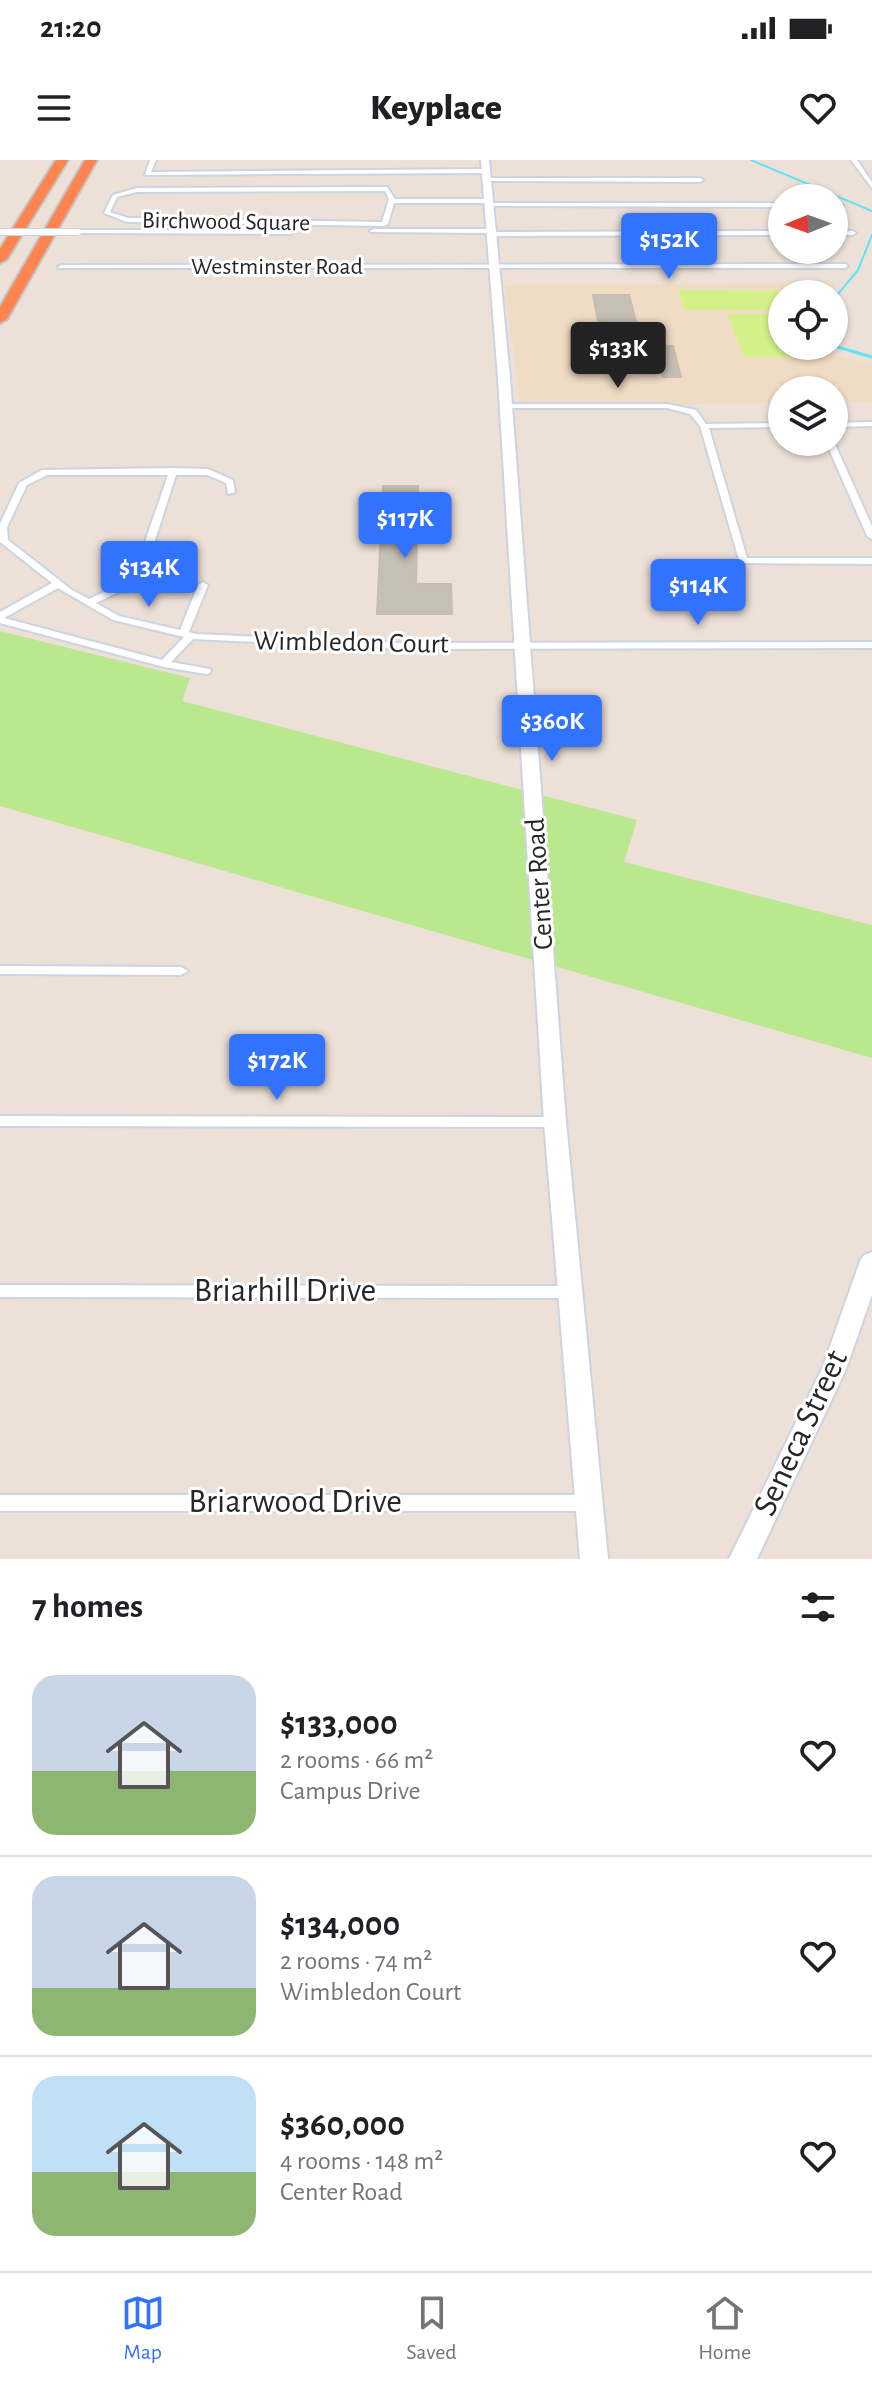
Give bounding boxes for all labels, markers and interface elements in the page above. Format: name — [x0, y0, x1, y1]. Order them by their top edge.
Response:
text: 21:20 — [40, 13, 102, 43]
icon: menu — [32, 86, 76, 130]
icon: heart — [796, 86, 840, 130]
text: Keyplace — [370, 90, 502, 126]
north arrow — [768, 184, 848, 264]
map controls — [768, 184, 848, 456]
street label: Birchwood Square — [142, 209, 310, 235]
pin: $152K — [613, 213, 725, 281]
text: $152K — [639, 226, 699, 252]
street label: Westminster Road — [191, 255, 363, 279]
button: locate — [768, 280, 848, 360]
pin: $133K — [562, 322, 674, 390]
text: $133K — [589, 335, 647, 361]
button: layers — [768, 376, 848, 456]
pin: $117K — [349, 492, 461, 560]
text: $117K — [377, 505, 433, 531]
pin: $134K — [93, 541, 205, 609]
text: $134K — [119, 554, 179, 580]
pin: $114K — [642, 559, 754, 627]
text: $114K — [669, 572, 727, 598]
street label: Wimbledon Court — [253, 627, 449, 659]
pin: $360K — [496, 695, 608, 763]
text: $360K — [520, 708, 584, 734]
street label: Center Road — [521, 817, 559, 951]
pin: $172K — [221, 1034, 333, 1102]
text: $172K — [247, 1047, 307, 1073]
street label: Briarhill Drive — [194, 1274, 376, 1308]
street label: Seneca Street — [748, 1345, 854, 1521]
street label: Briarwood Drive — [188, 1485, 402, 1519]
icon: filters — [796, 1585, 840, 1629]
text: 7 homes — [32, 1590, 143, 1624]
icon: home — [96, 1707, 192, 1803]
text: $133,000 — [280, 1707, 398, 1741]
icon: heart — [796, 1733, 840, 1777]
text: 2 rooms · 66 m² — [280, 1747, 433, 1773]
text: Campus Drive — [280, 1778, 421, 1804]
icon: home — [96, 1908, 192, 2004]
text: $134,000 — [280, 1908, 400, 1942]
icon: heart — [796, 1934, 840, 1978]
text: 2 rooms · 74 m² — [280, 1948, 432, 1974]
text: Wimbledon Court — [280, 1979, 461, 2005]
icon: home — [96, 2108, 192, 2204]
text: $360,000 — [280, 2108, 405, 2142]
icon: heart — [796, 2134, 840, 2178]
text: 4 rooms · 148 m² — [280, 2148, 443, 2174]
text: Center Road — [280, 2179, 403, 2205]
tab: Map — [121, 2291, 165, 2365]
tab: Saved — [406, 2291, 457, 2365]
tab: Home — [698, 2291, 751, 2365]

